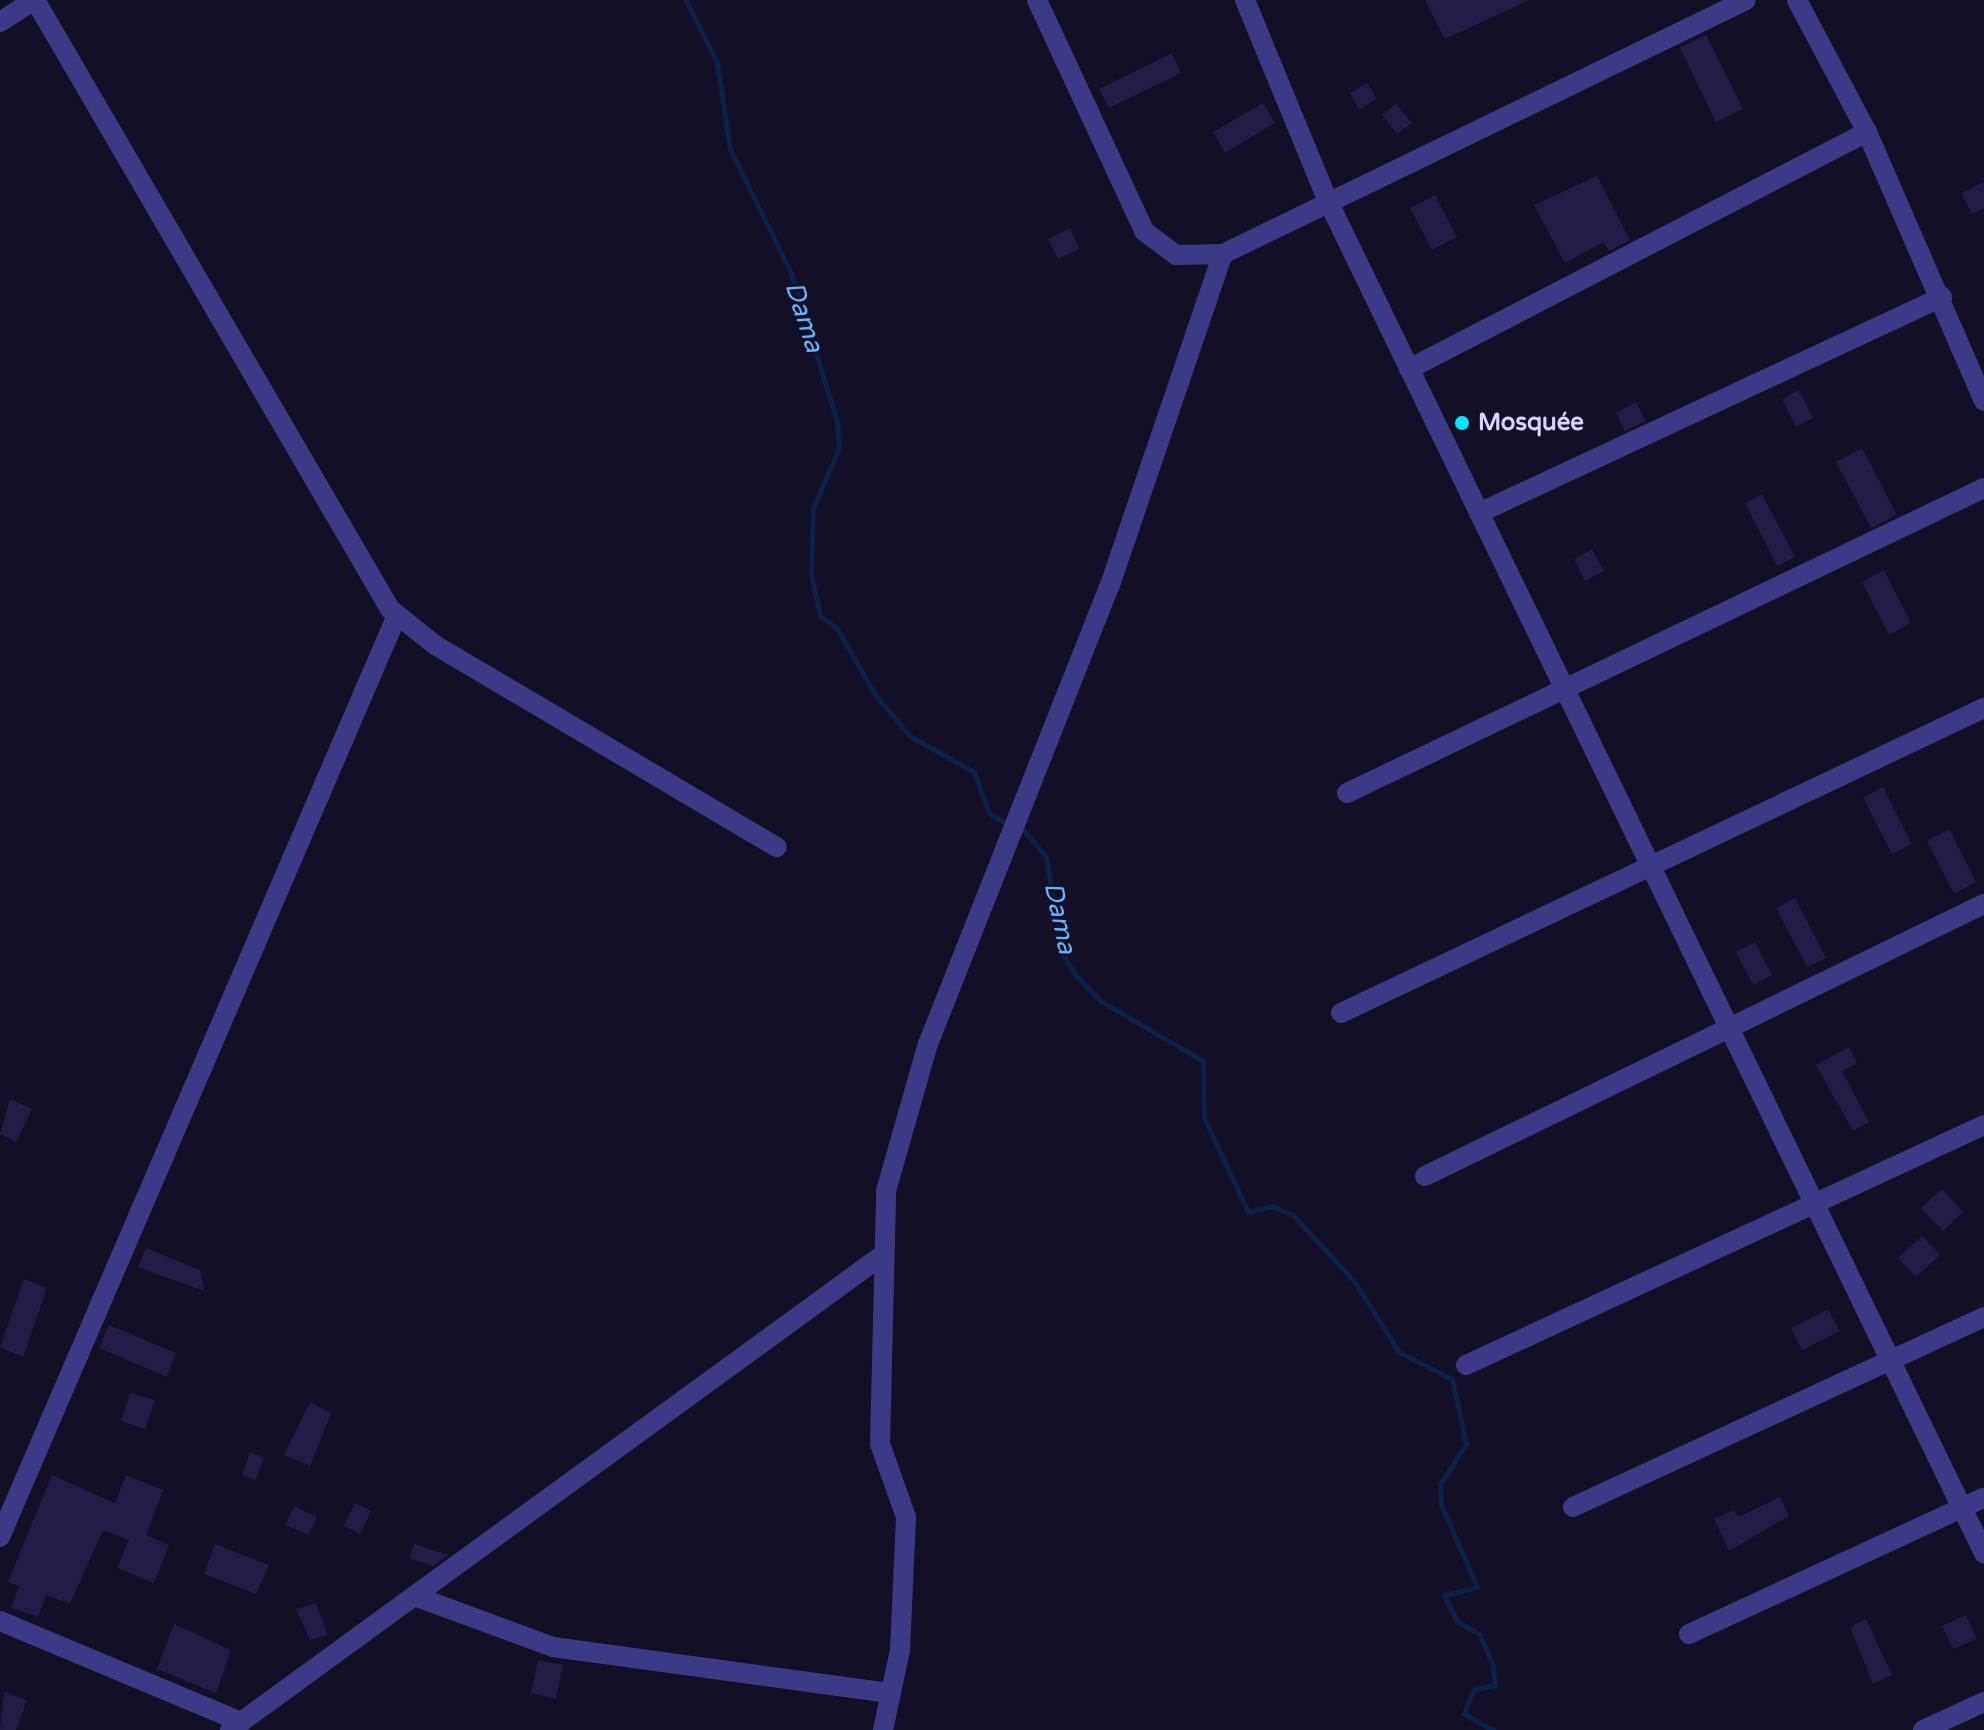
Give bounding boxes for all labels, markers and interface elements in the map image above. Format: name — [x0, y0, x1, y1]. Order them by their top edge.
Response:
water label: Dama — [778, 278, 830, 356]
place label: Mosquée — [1478, 409, 1584, 437]
marker: Mosquée — [1453, 414, 1471, 432]
water label: Dama — [1037, 879, 1083, 957]

